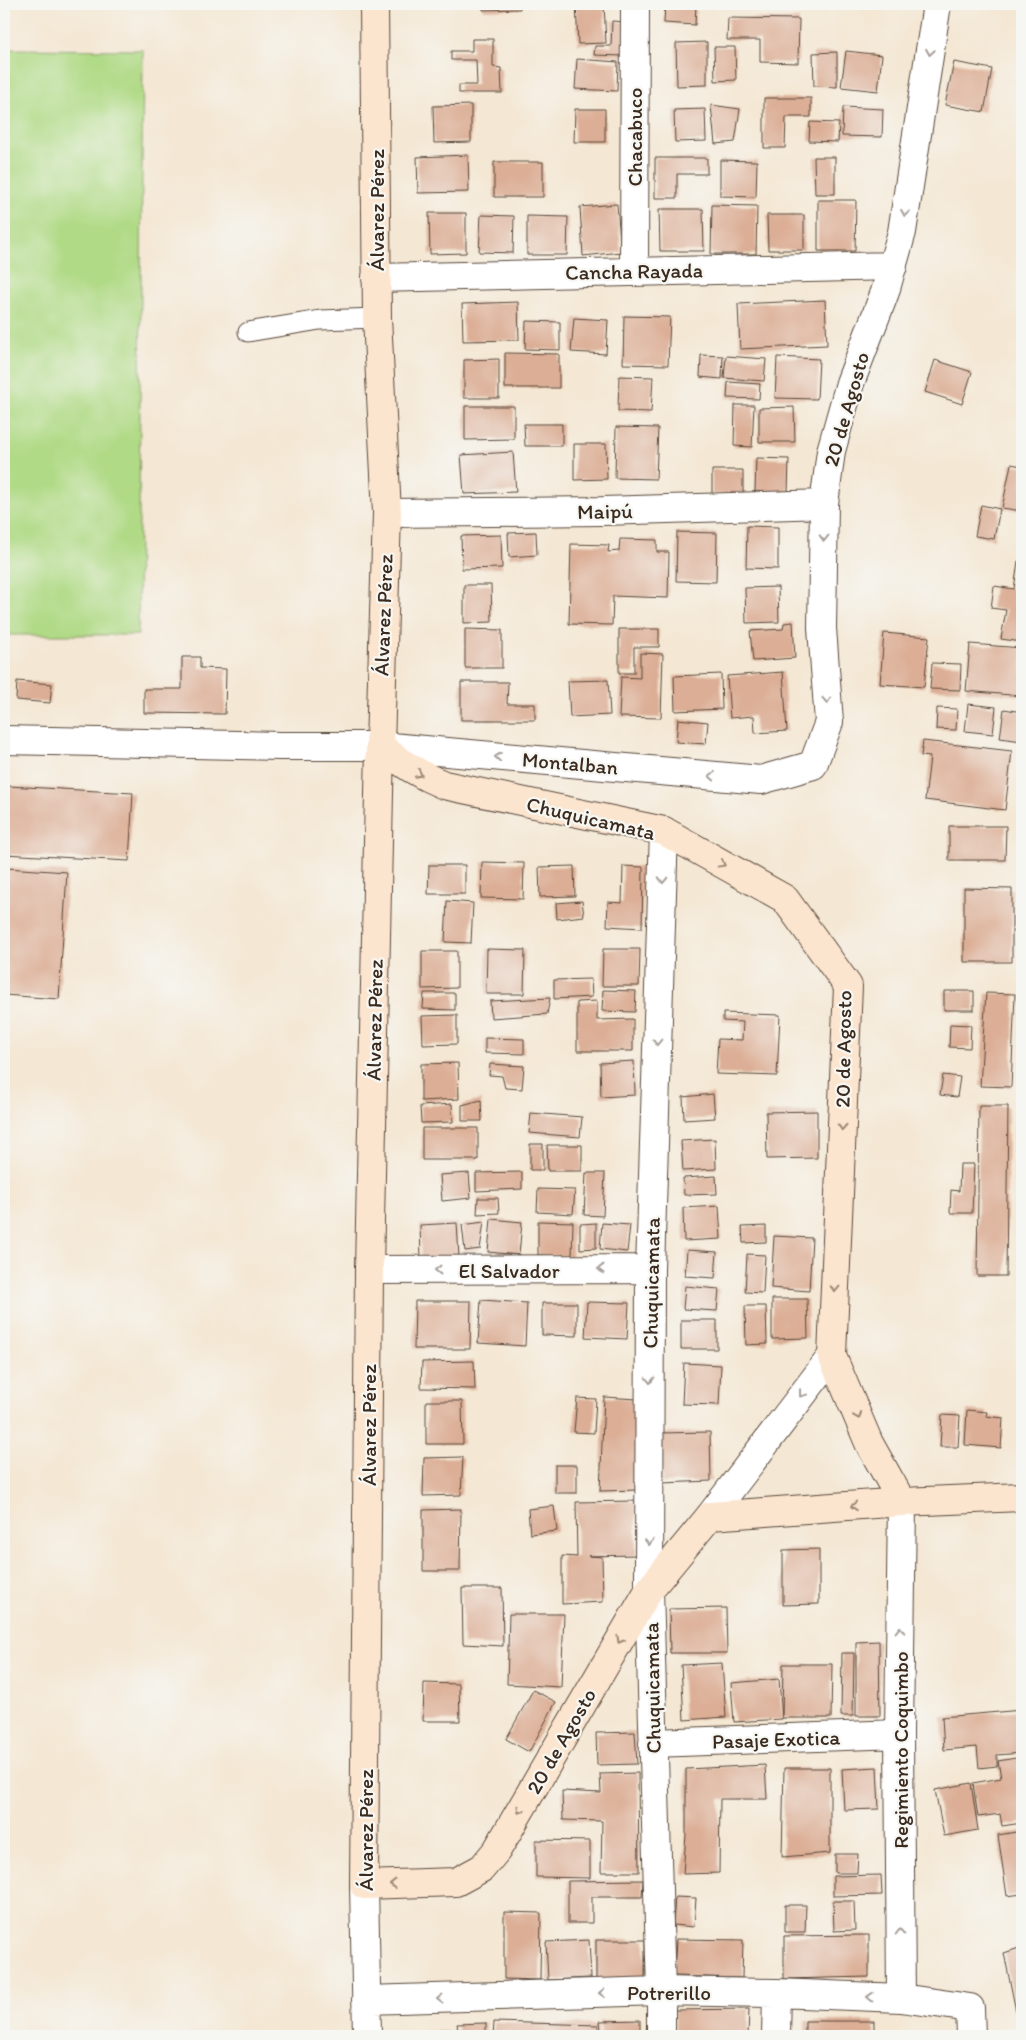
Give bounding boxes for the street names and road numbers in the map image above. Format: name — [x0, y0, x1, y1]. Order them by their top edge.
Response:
street label: Chacabuco — [622, 88, 647, 186]
street label: Álvarez Pérez — [364, 149, 389, 271]
street label: Cancha Rayada — [565, 257, 703, 285]
street label: 20 de Agosto — [818, 349, 874, 469]
street label: Maipú — [577, 498, 633, 524]
street label: Álvarez Pérez — [368, 553, 398, 676]
street label: Montalban — [521, 746, 619, 780]
street label: Chuquicamata — [524, 791, 658, 845]
street label: Álvarez Pérez — [360, 959, 388, 1081]
street label: 20 de Agosto — [829, 990, 857, 1108]
street label: Chuquicamata — [637, 1217, 665, 1349]
street label: El Salvador — [458, 1258, 560, 1283]
street label: Álvarez Pérez — [356, 1364, 381, 1486]
street label: Chuquicamata — [638, 1622, 666, 1754]
street label: Regimiento Coquimbo — [888, 1651, 913, 1849]
street label: 20 de Agosto — [521, 1684, 601, 1798]
street label: Pasaje Exotica — [711, 1724, 841, 1754]
street label: Álvarez Pérez — [353, 1769, 378, 1891]
street label: Potrerillo — [627, 1980, 711, 2005]

